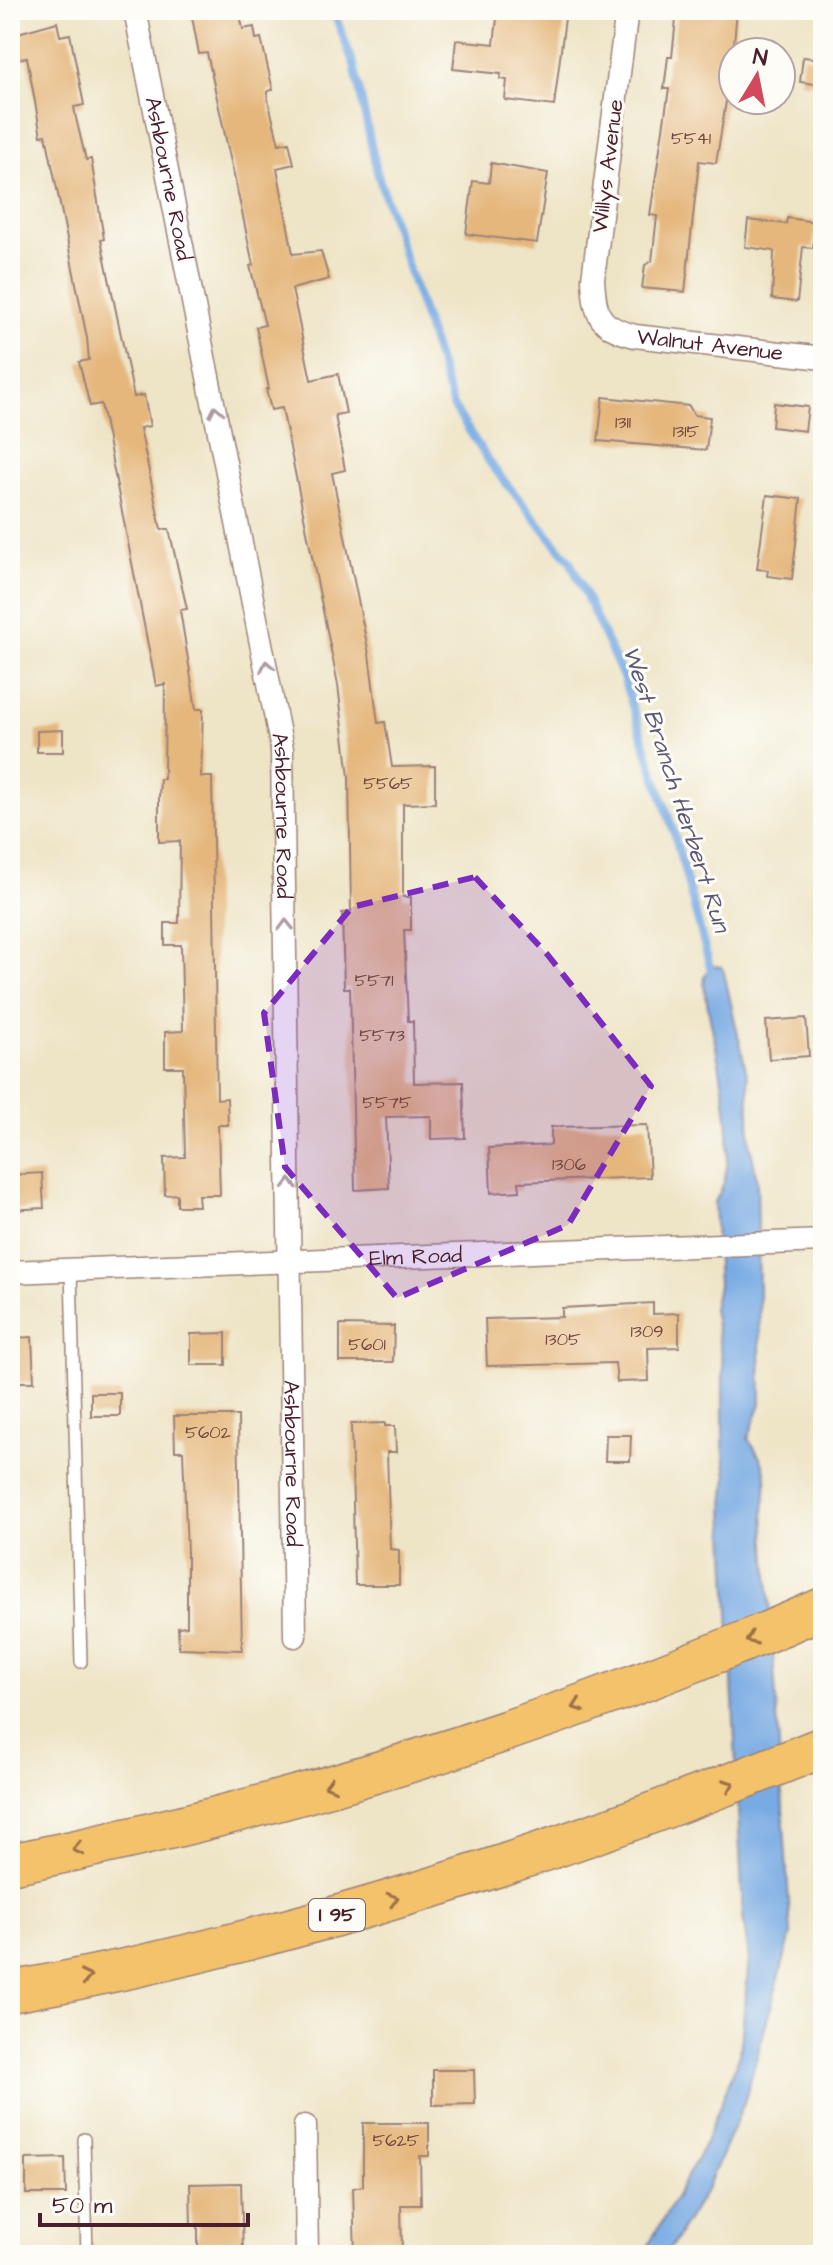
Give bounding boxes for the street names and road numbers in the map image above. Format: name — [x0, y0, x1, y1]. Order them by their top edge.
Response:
street label: Ashbourne Road — [137, 94, 200, 263]
street label: Willys Avenue — [584, 97, 633, 235]
street label: Walnut Avenue — [635, 321, 785, 369]
street label: Ashbourne Road — [264, 730, 300, 899]
street label: Elm Road — [369, 1239, 463, 1274]
street label: Ashbourne Road — [276, 1380, 309, 1547]
road number: I 95 — [309, 1899, 365, 1931]

